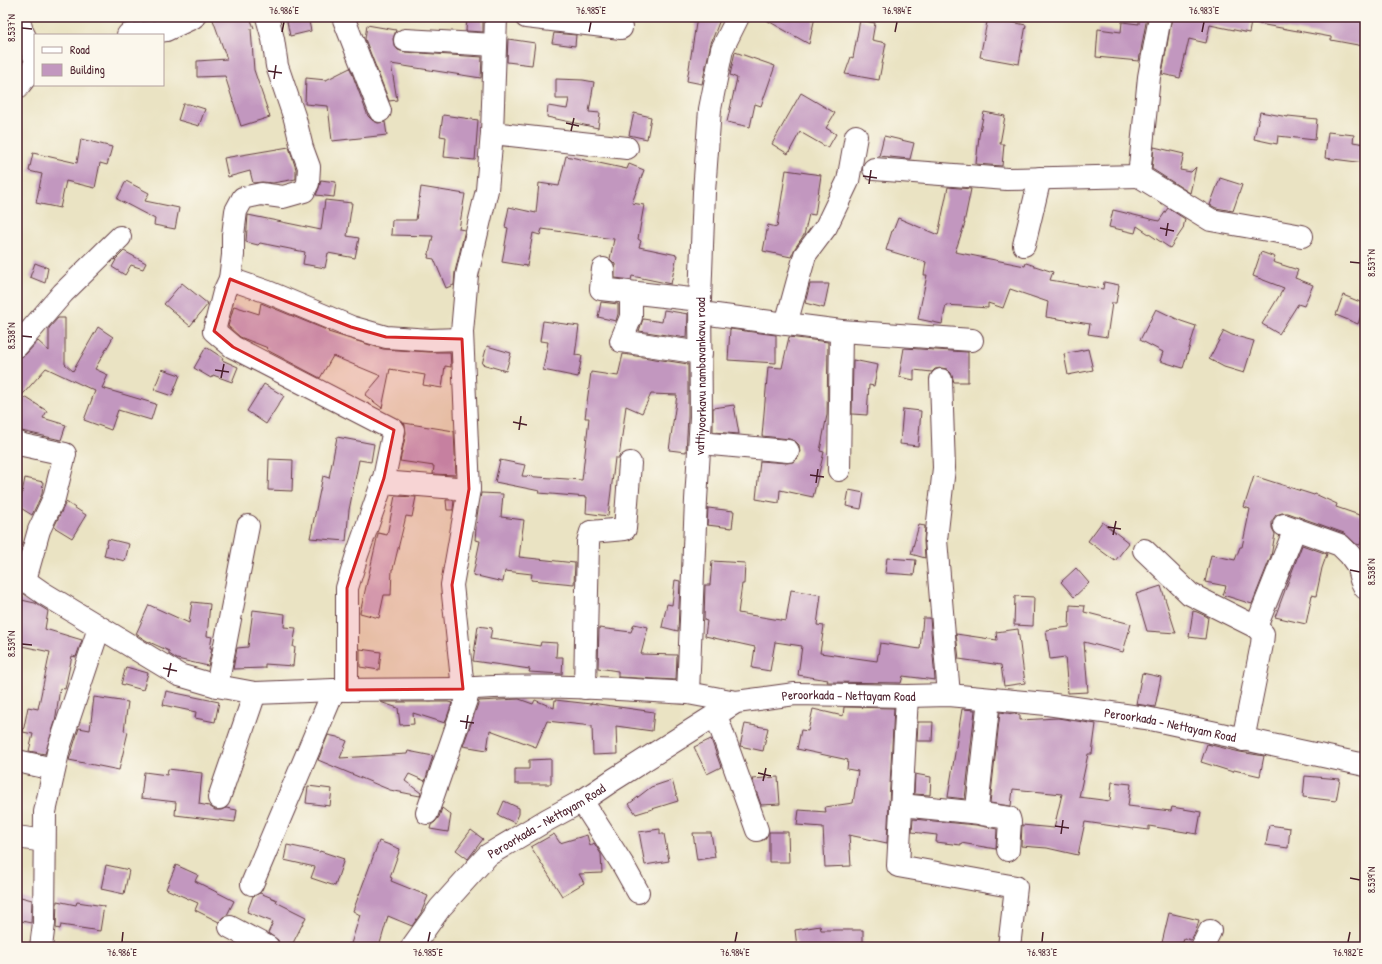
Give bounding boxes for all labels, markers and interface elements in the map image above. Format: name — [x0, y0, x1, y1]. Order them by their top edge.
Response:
text: 76.986°E — [269, 4, 299, 17]
text: 76.985°E — [576, 4, 607, 17]
text: 76.984°E — [882, 4, 912, 17]
text: 76.983°E — [1189, 4, 1220, 17]
text: 8.537°N — [5, 14, 18, 42]
legend — [34, 34, 164, 86]
text: Road — [70, 41, 90, 58]
text: Building — [70, 61, 105, 78]
text: 8.537°N — [1365, 249, 1378, 277]
street label: vattiyoorkavu nambavankavu road — [690, 297, 710, 456]
text: 8.538°N — [5, 322, 18, 350]
text: 8.538°N — [1365, 558, 1378, 586]
text: 8.539°N — [5, 631, 18, 657]
street label: Peroorkada - Nettayam Road — [780, 685, 916, 705]
street label: Peroorkada - Nettayam Road — [1103, 703, 1238, 746]
street label: Peroorkada - Nettayam Road — [484, 779, 609, 862]
text: 8.539°N — [1365, 867, 1378, 893]
text: 76.986°E — [107, 946, 137, 959]
text: 76.985°E — [413, 946, 444, 959]
text: 76.984°E — [720, 946, 750, 959]
text: 76.983°E — [1027, 946, 1058, 959]
text: 76.982°E — [1333, 946, 1364, 959]

